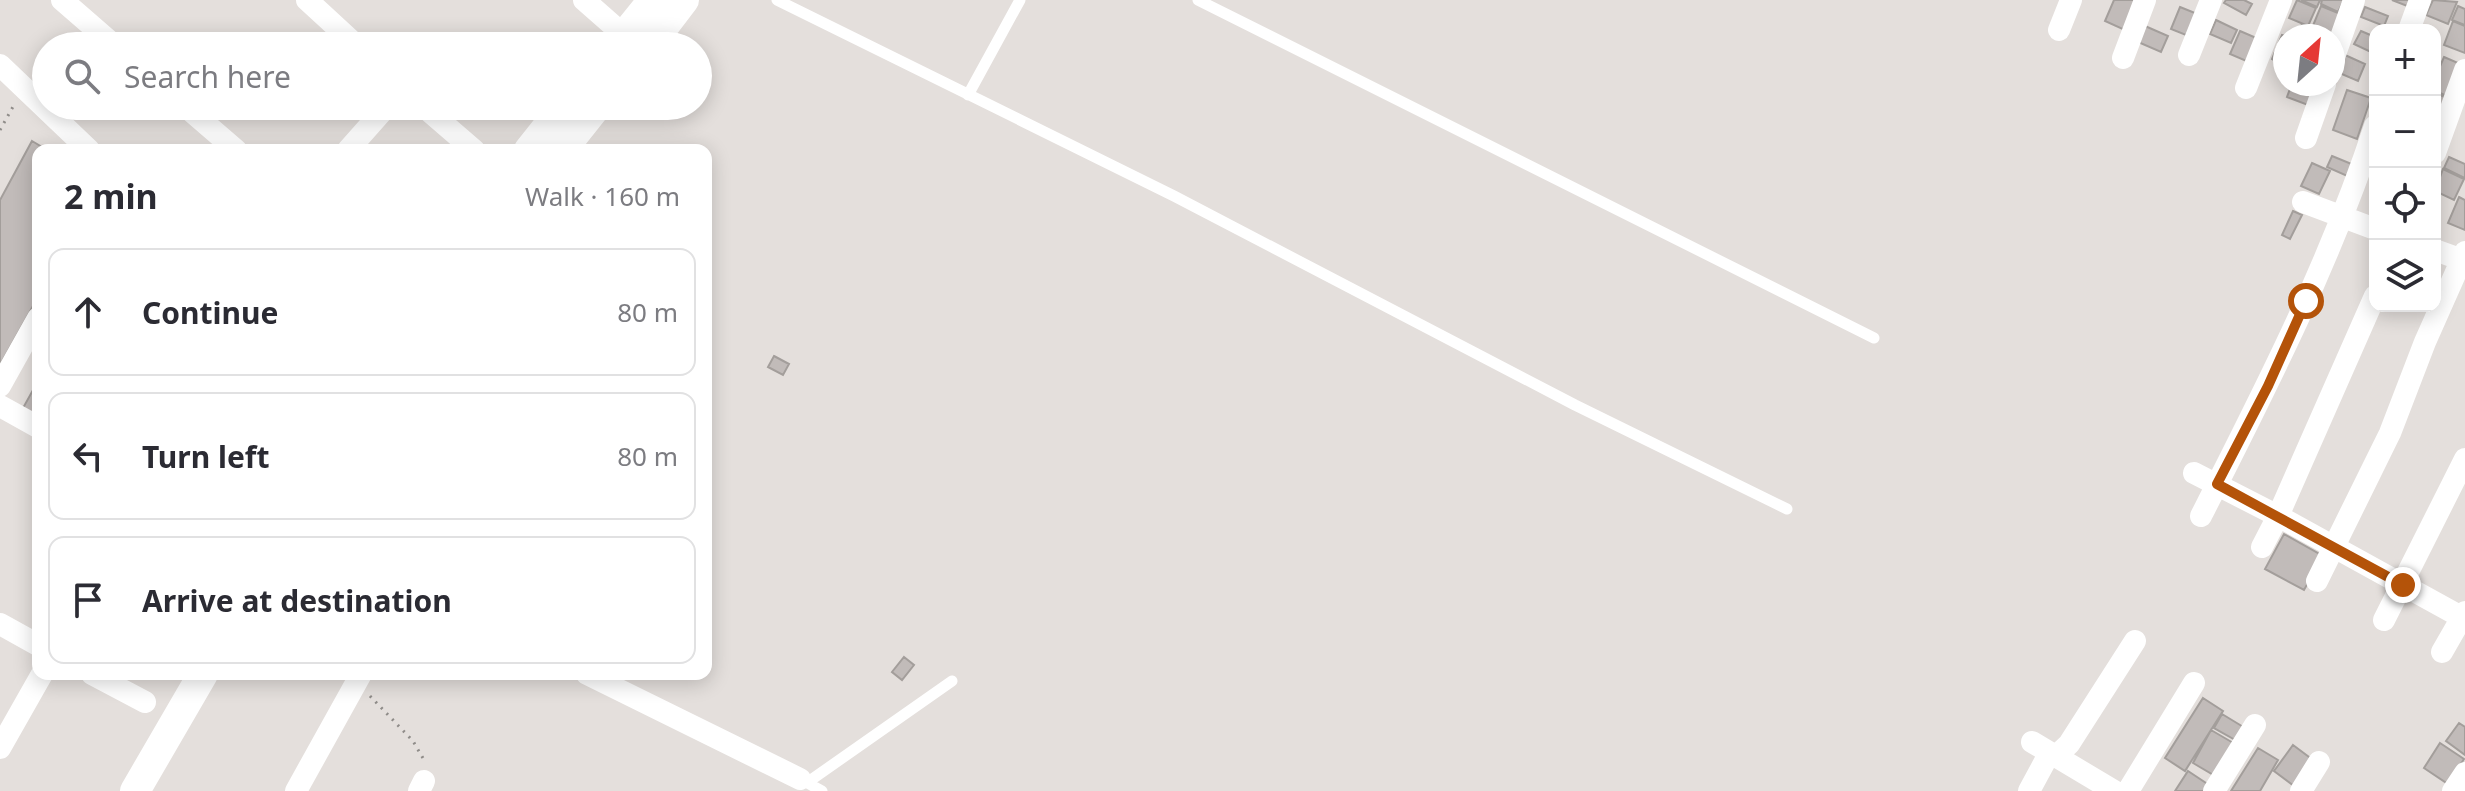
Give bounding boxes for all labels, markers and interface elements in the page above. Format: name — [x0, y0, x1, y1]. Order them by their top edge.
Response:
north arrow — [2273, 24, 2345, 96]
map controls — [2369, 24, 2441, 312]
button: + — [2369, 24, 2441, 96]
search box — [32, 32, 712, 120]
icon: search — [60, 54, 104, 98]
text: Search here — [124, 56, 291, 97]
button: − — [2369, 96, 2441, 168]
button: locate — [2369, 168, 2441, 240]
text: 2 min — [64, 173, 158, 219]
text: Walk · 160 m — [525, 178, 680, 214]
button: layers — [2369, 240, 2441, 312]
route start — [2288, 283, 2324, 319]
icon: ahead — [66, 290, 110, 334]
text: Continue — [142, 292, 278, 333]
text: 80 m — [617, 294, 678, 330]
icon: left — [66, 434, 110, 478]
text: Turn left — [142, 436, 270, 477]
text: 80 m — [617, 438, 678, 474]
route end — [2385, 567, 2421, 603]
icon: arrive — [66, 578, 110, 622]
text: Arrive at destination — [142, 580, 452, 621]

